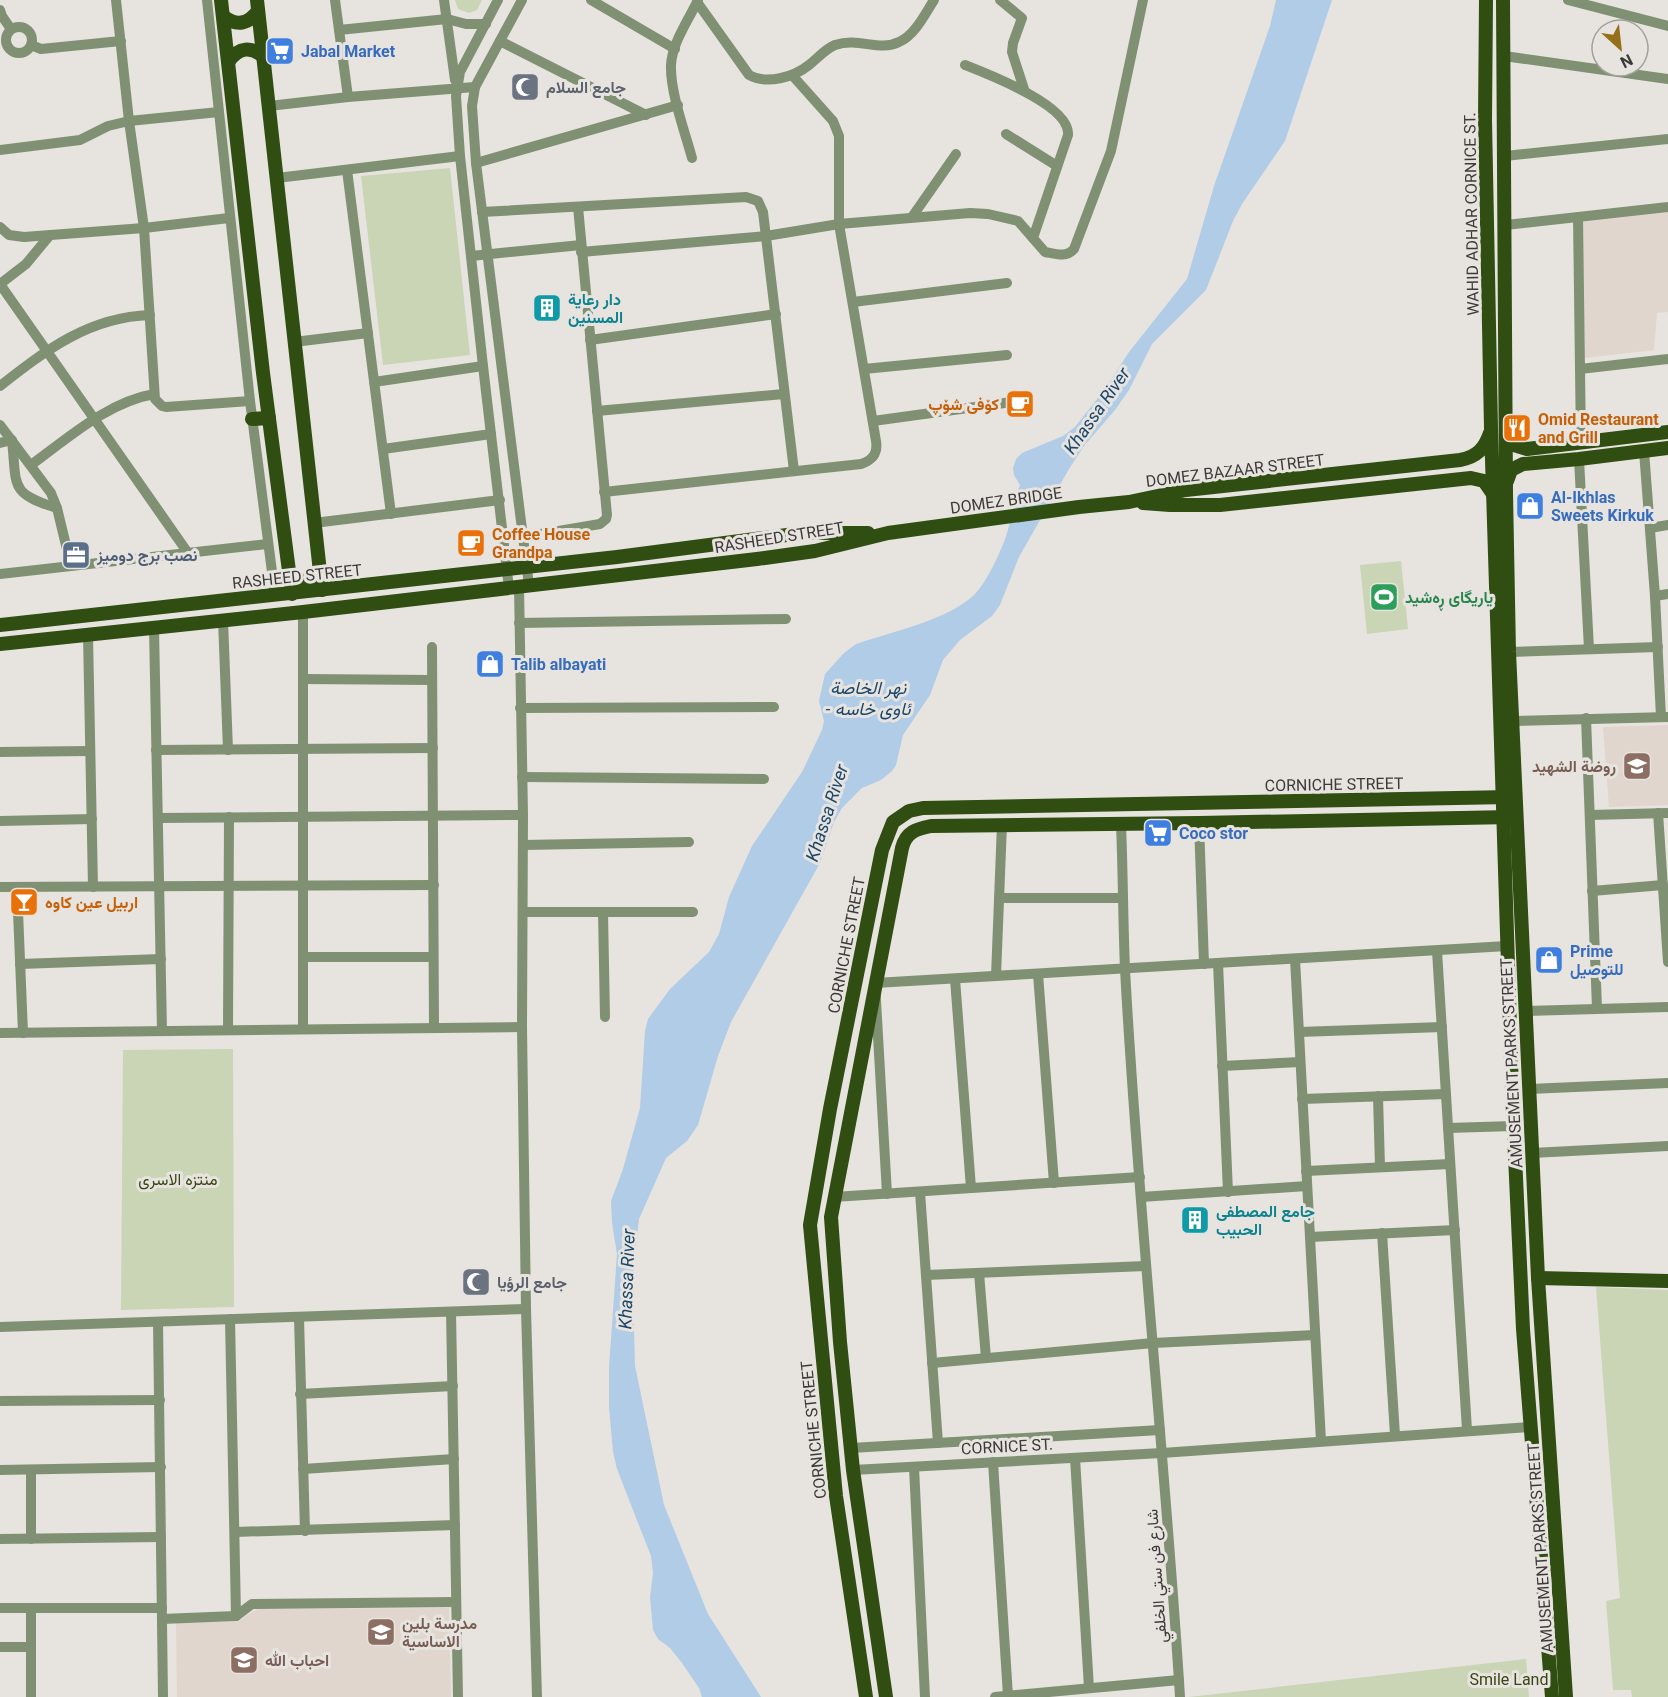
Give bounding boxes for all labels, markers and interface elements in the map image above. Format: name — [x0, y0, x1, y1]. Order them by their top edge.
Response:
north arrow — [1590, 18, 1650, 78]
supermarket icon: Jabal Market — [264, 35, 296, 67]
place label: Jabal Market — [301, 42, 396, 61]
text: N — [1617, 50, 1636, 72]
mosque icon: جامع السلام — [509, 71, 541, 103]
place label: جامع السلام — [546, 78, 626, 99]
street label: WAHID ADHAR CORNICE ST. — [1460, 112, 1483, 316]
place label: دار رعاية المسنين — [568, 290, 623, 327]
building icon: دار رعاية المسنين — [531, 292, 563, 324]
water label: Khassa River — [1059, 363, 1135, 458]
cafe icon: کۆفی شۆپ — [1004, 388, 1036, 420]
place label: کۆفی شۆپ — [928, 395, 999, 416]
place label: Omid Restaurant and Grill — [1538, 410, 1659, 447]
restaurant icon: Omid Restaurant and Grill — [1501, 412, 1533, 444]
street label: DOMEZ BAZAAR STREET — [1145, 450, 1326, 491]
street label: DOMEZ BRIDGE — [949, 483, 1063, 518]
place label: Al-Ikhlas Sweets Kirkuk — [1551, 488, 1654, 525]
shop icon: Al-Ikhlas Sweets Kirkuk — [1514, 490, 1546, 522]
street label: RASHEED STREET — [713, 518, 846, 557]
place label: Coffee House Grandpa — [492, 525, 591, 562]
cafe icon: Coffee House Grandpa — [455, 527, 487, 559]
office icon: نصب برج دوميز — [60, 539, 92, 571]
place label: نصب برج دوميز — [96, 546, 198, 566]
street label: RASHEED STREET — [231, 560, 363, 593]
sports icon: یاریگای ڕەشید — [1368, 581, 1400, 613]
place label: یاریگای ڕەشید — [1405, 588, 1493, 611]
shop icon: Talib albayati — [474, 648, 506, 680]
place label: Talib albayati — [511, 655, 606, 674]
water label: نهر الخاصة - ئاوی خاسە — [826, 677, 912, 720]
school or university icon: روضة الشهيد — [1621, 750, 1653, 782]
place label: روضة الشهيد — [1532, 757, 1616, 777]
water label: Khassa River — [801, 761, 852, 864]
street label: CORNICHE STREET — [1264, 774, 1404, 795]
supermarket icon: Coco stor — [1142, 817, 1174, 849]
place label: Coco stor — [1179, 824, 1248, 843]
street label: CORNICHE STREET — [824, 875, 869, 1015]
bar icon: اربيل عين كاوه — [8, 886, 40, 918]
place label: اربيل عين كاوه — [45, 893, 138, 913]
place label: Prime للتوصيل — [1570, 942, 1624, 980]
shop icon: Prime للتوصيل — [1533, 944, 1565, 976]
street label: AMUSEMENT PARKS STREET — [1496, 957, 1526, 1169]
park label: منتزه الاسرى — [138, 1170, 218, 1190]
place label: جامع المصطفى الحبيب — [1216, 1202, 1315, 1239]
building icon: جامع المصطفى الحبيب — [1179, 1204, 1211, 1236]
water label: Khassa River — [614, 1227, 639, 1330]
mosque icon: جامع الرؤيا — [460, 1266, 492, 1298]
place label: جامع الرؤيا — [497, 1273, 567, 1294]
street label: CORNICHE STREET — [797, 1360, 830, 1500]
street label: CORNICE ST. — [961, 1435, 1054, 1458]
street label: AMUSEMENT PARKS STREET — [1524, 1442, 1557, 1654]
street label: شارع فن ستي الخلفي — [1142, 1508, 1175, 1644]
place label: مدرسة بلين الاساسية — [402, 1614, 477, 1651]
school or university icon: مدرسة بلين الاساسية — [365, 1616, 397, 1648]
school or university icon: احباب الله — [228, 1644, 260, 1676]
place label: احباب الله — [265, 1651, 329, 1670]
park label: Smile Land — [1470, 1670, 1548, 1689]

